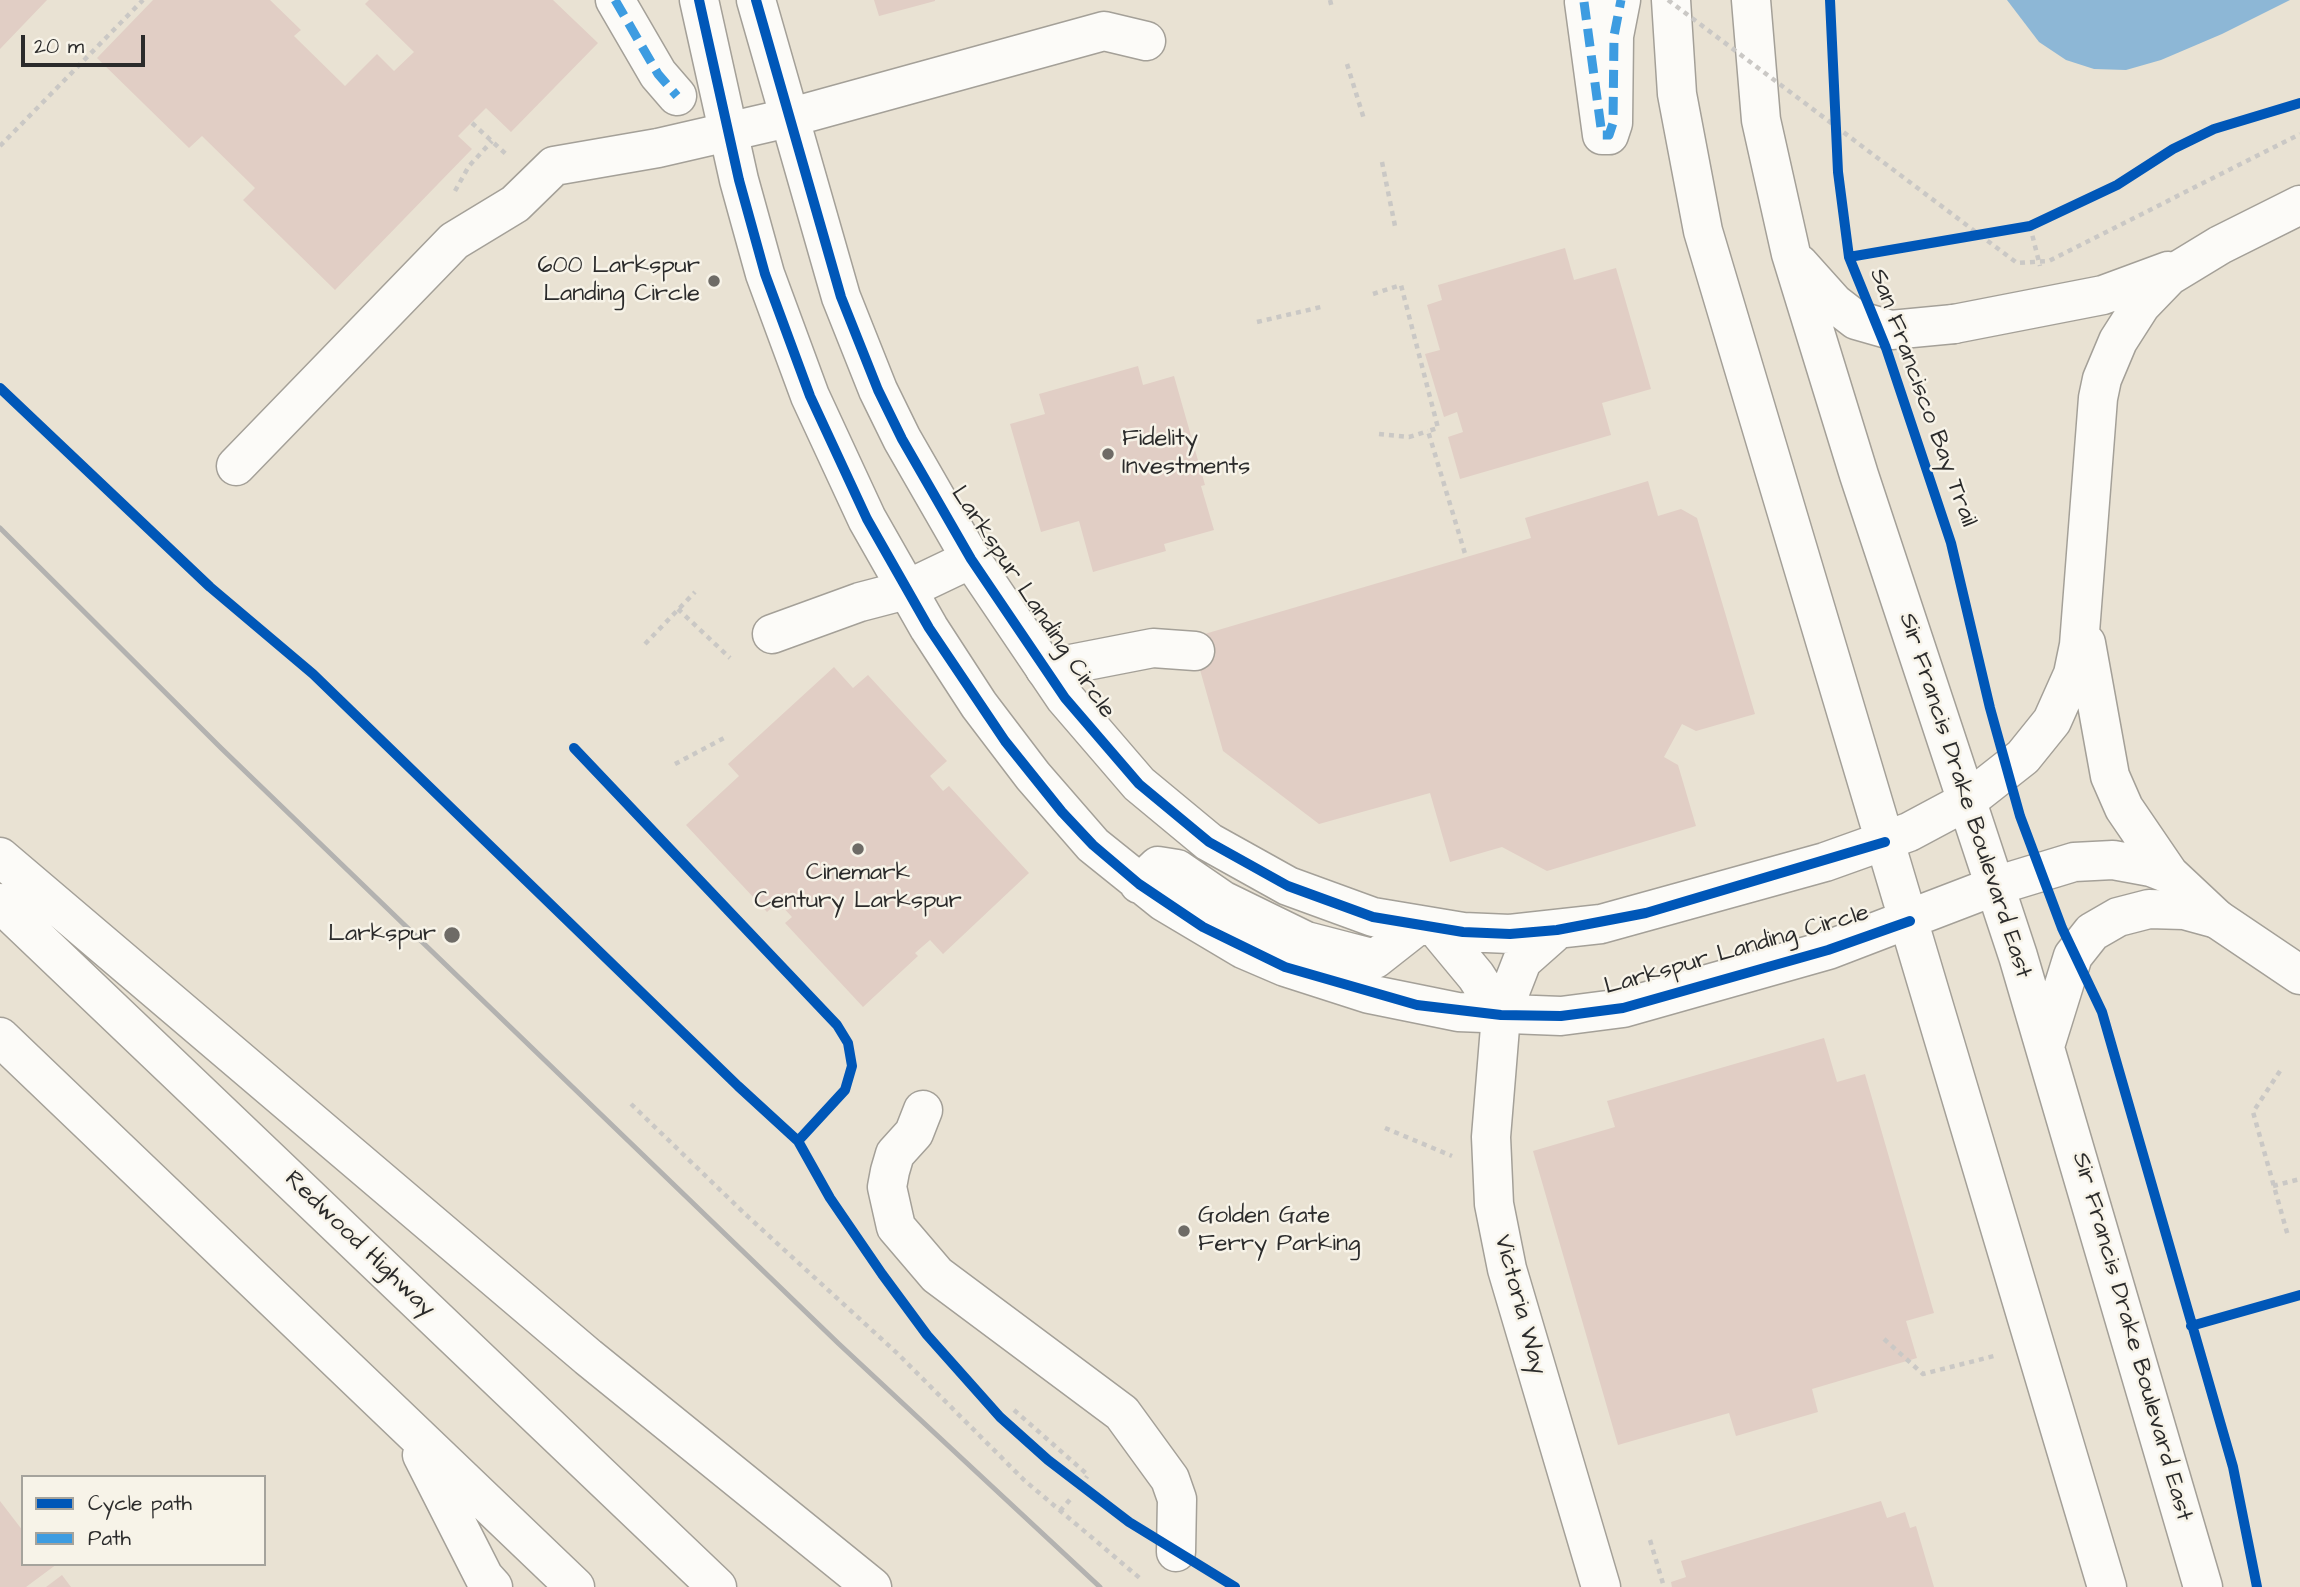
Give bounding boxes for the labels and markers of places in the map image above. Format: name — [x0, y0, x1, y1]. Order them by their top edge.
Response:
place label: 600 Larkspur Landing Circle — [537, 253, 700, 309]
marker: 600 Larkspur Landing Circle — [706, 273, 722, 289]
place label: Fidelity Investments — [1122, 426, 1250, 482]
marker: Fidelity Investments — [1100, 446, 1116, 462]
marker: Cinemark Century Larkspur — [850, 841, 866, 857]
place label: Cinemark Century Larkspur — [754, 860, 962, 916]
place label: Larkspur — [328, 921, 436, 949]
marker: Larkspur — [442, 925, 462, 945]
place label: Golden Gate Ferry Parking — [1198, 1203, 1360, 1259]
marker: Golden Gate Ferry Parking — [1176, 1223, 1192, 1239]

